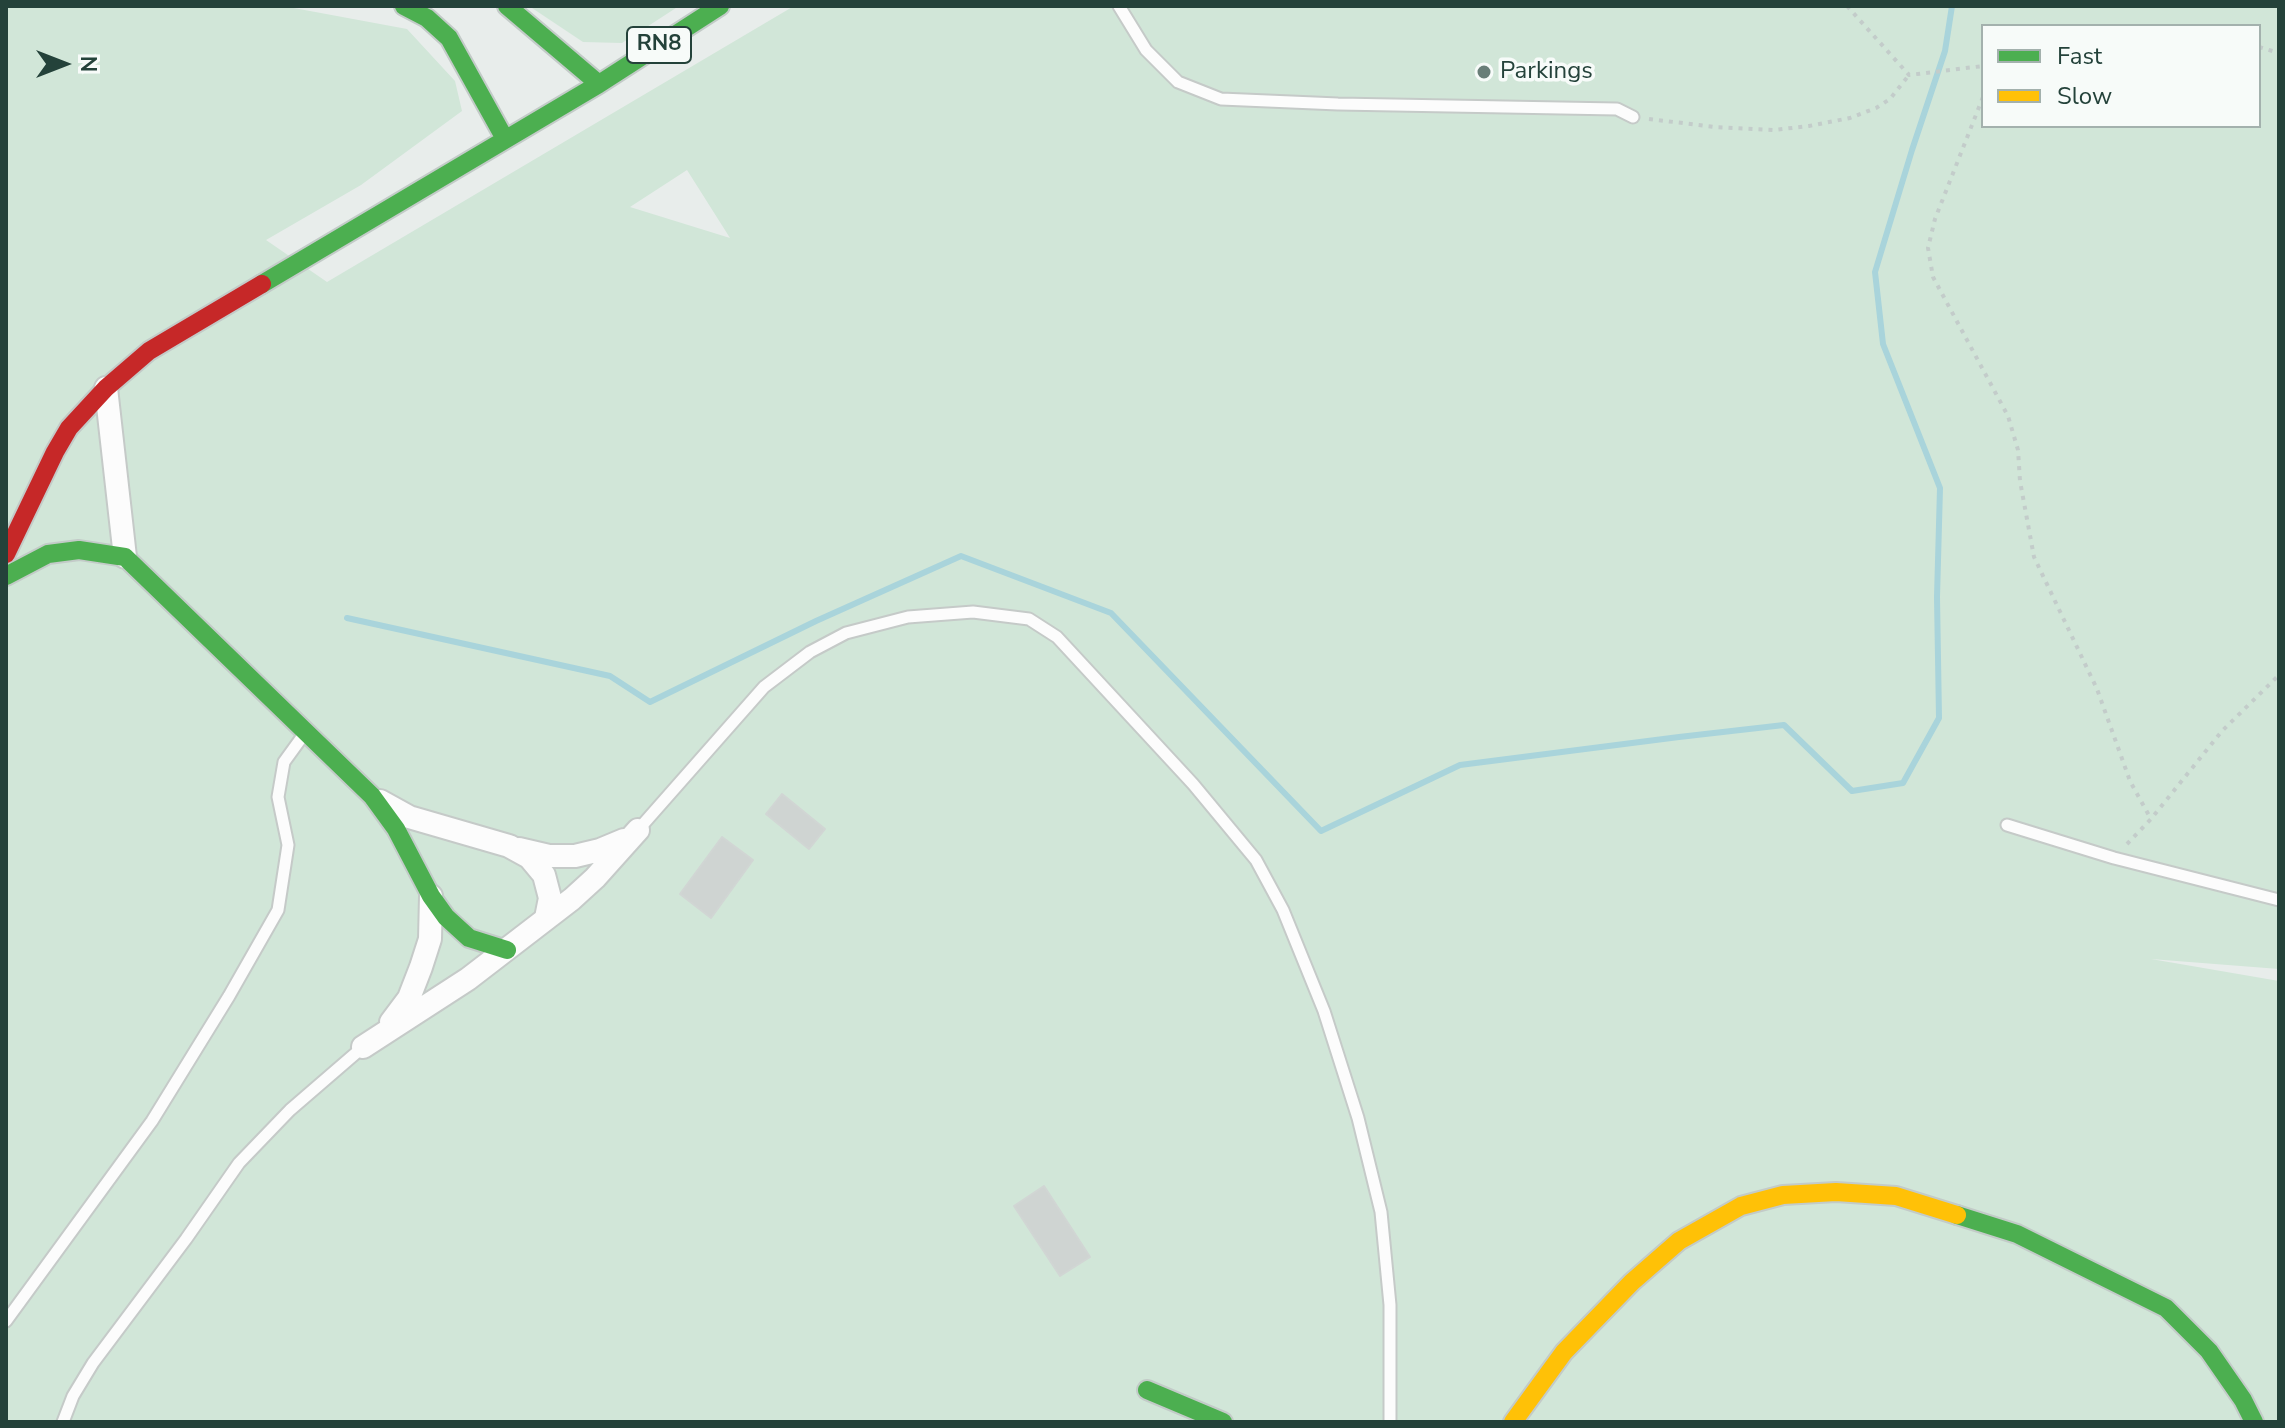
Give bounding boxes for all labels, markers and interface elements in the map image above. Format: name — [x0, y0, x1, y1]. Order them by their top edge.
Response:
north arrow — [24, 24, 104, 104]
legend — [1981, 24, 2261, 128]
road number: RN8 — [627, 27, 691, 63]
text: Fast — [2057, 40, 2102, 72]
text: N — [73, 56, 103, 72]
place label: Parkings — [1500, 58, 1593, 86]
marker: Parkings — [1475, 63, 1493, 81]
text: Slow — [2057, 80, 2112, 112]

